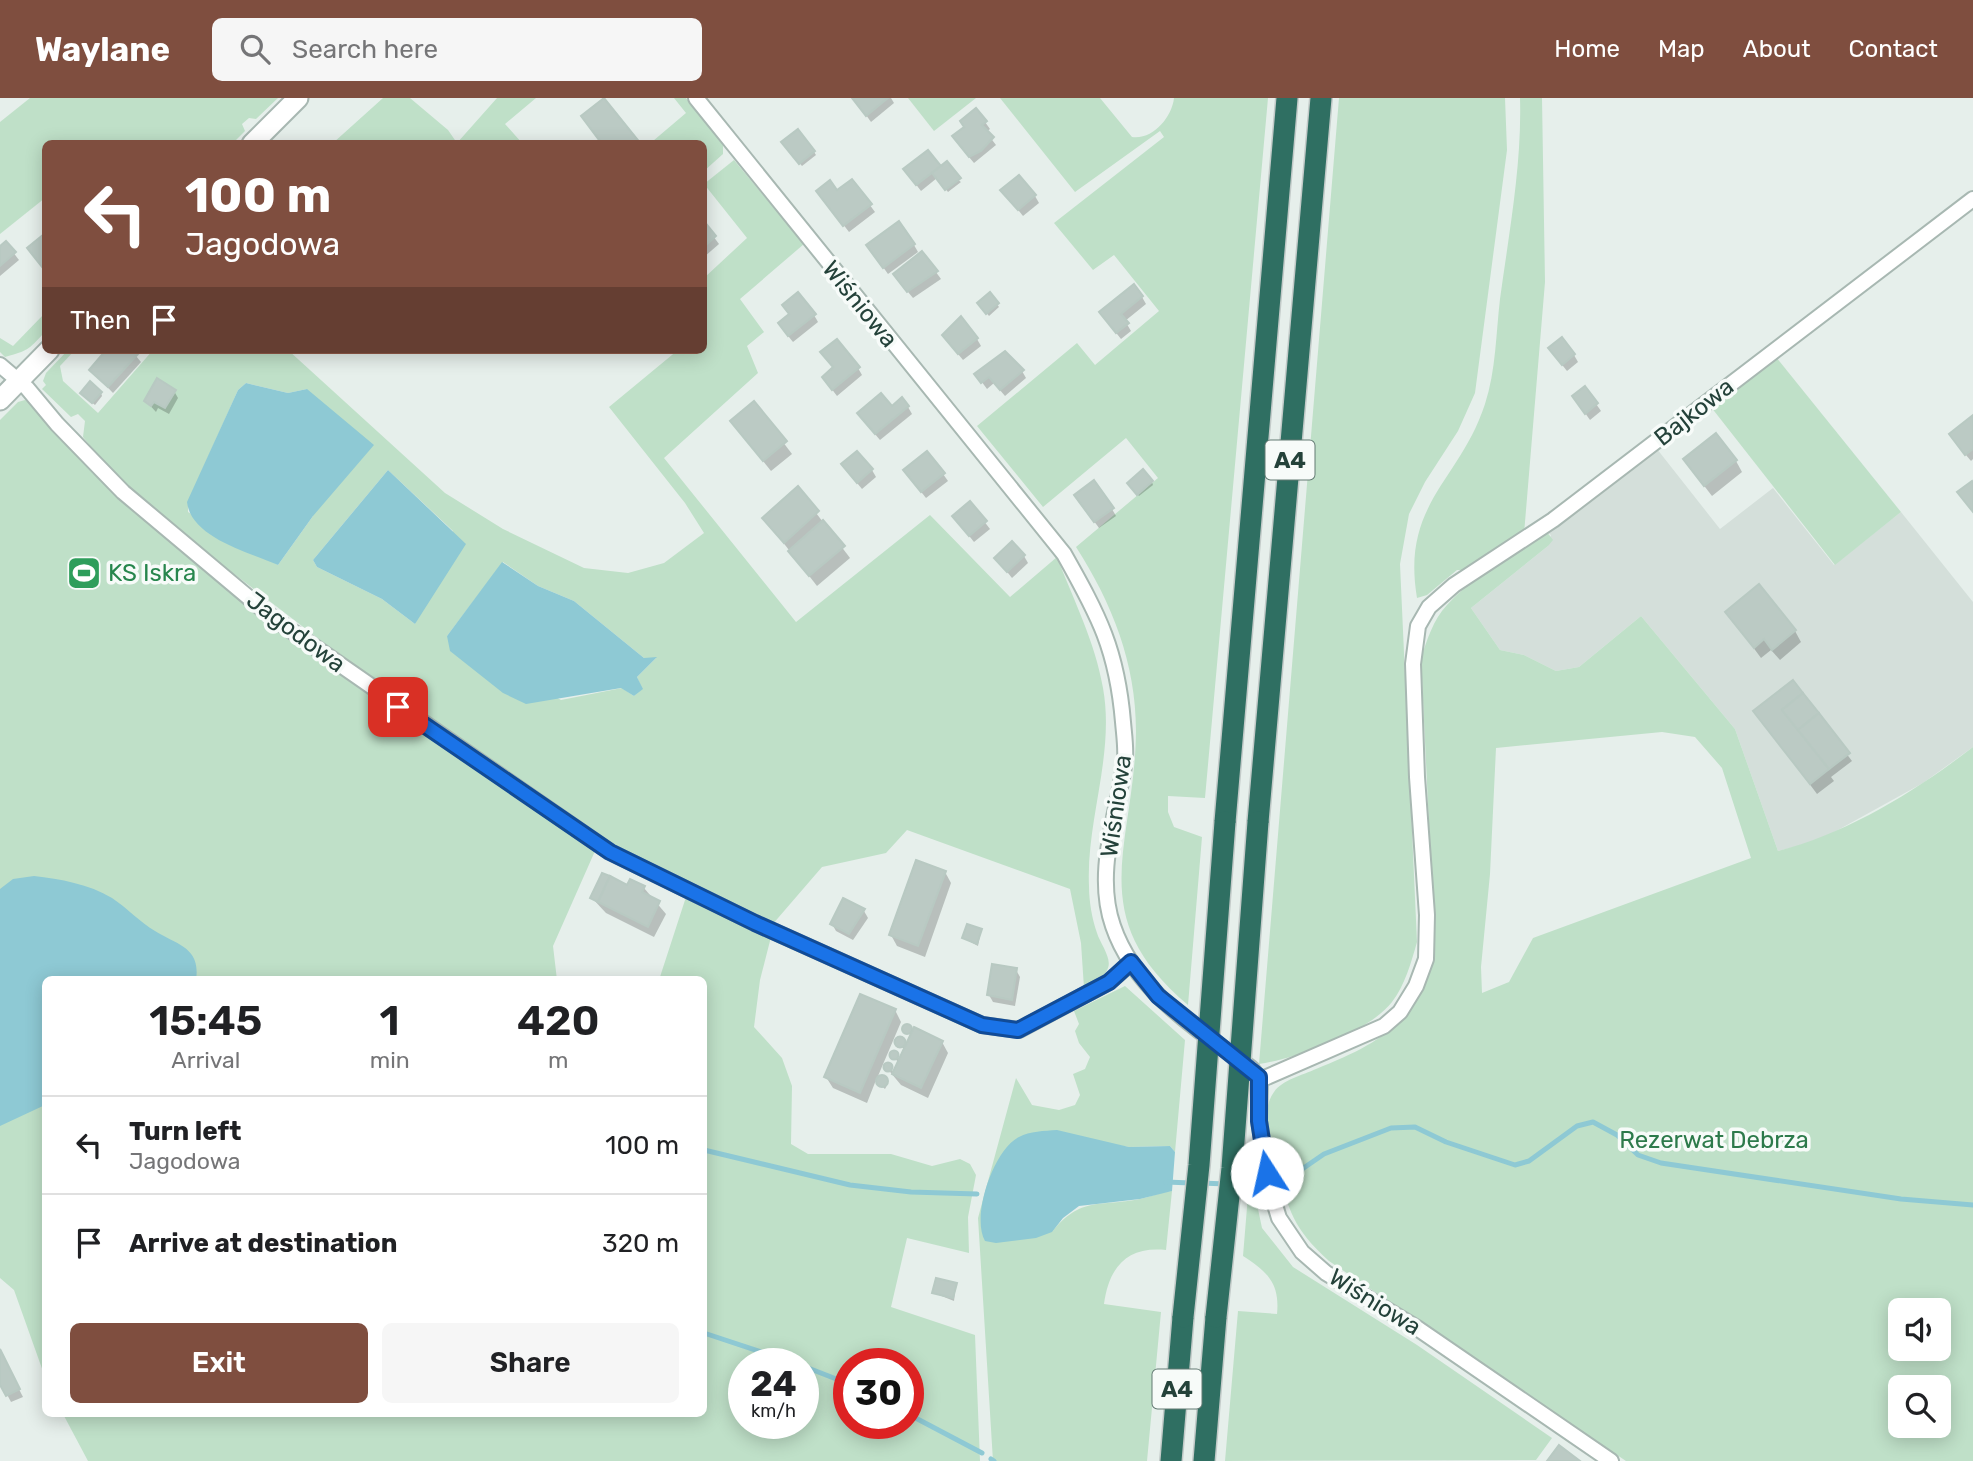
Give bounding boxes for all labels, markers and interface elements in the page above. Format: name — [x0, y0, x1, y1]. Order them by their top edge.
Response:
search box — [212, 18, 702, 81]
text: Waylane — [35, 30, 170, 69]
icon: search — [236, 30, 274, 68]
text: Search here — [292, 34, 438, 65]
text: Home — [1554, 35, 1620, 63]
text: Map — [1658, 35, 1705, 63]
text: About — [1743, 35, 1811, 63]
text: Contact — [1849, 35, 1938, 63]
text: 100 m — [185, 166, 331, 224]
icon: left — [70, 168, 161, 259]
text: Jagodowa — [185, 225, 340, 263]
street label: Wiśniowa — [817, 255, 903, 353]
icon: arrive — [145, 301, 183, 339]
text: Then — [70, 305, 131, 336]
street label: Bajkowa — [1649, 372, 1739, 452]
road number: A4 — [1266, 440, 1314, 480]
sports icon: KS Iskra — [65, 554, 103, 592]
place label: KS Iskra — [108, 559, 196, 587]
street label: Jagodowa — [241, 586, 351, 678]
pin — [368, 677, 428, 737]
icon: arrive — [379, 688, 417, 726]
street label: Wiśniowa — [1095, 753, 1137, 859]
text: 15:45 — [149, 996, 262, 1046]
text: 1 — [380, 996, 400, 1046]
text: 420 — [517, 996, 600, 1046]
text: Arrival — [171, 1046, 240, 1074]
text: min — [370, 1046, 410, 1074]
text: m — [548, 1046, 569, 1074]
text: Turn left — [129, 1116, 241, 1147]
icon: left — [70, 1126, 108, 1164]
park label: Rezerwat Debrza — [1619, 1126, 1809, 1154]
text: 100 m — [605, 1130, 679, 1161]
position arrow — [1230, 1136, 1304, 1210]
text: Jagodowa — [129, 1147, 240, 1175]
icon: arrive — [70, 1224, 108, 1262]
text: Arrive at destination — [129, 1228, 397, 1259]
text: 320 m — [602, 1228, 679, 1259]
street label: Wiśniowa — [1324, 1263, 1426, 1341]
map controls — [1888, 1298, 1951, 1438]
button: sound — [1888, 1298, 1951, 1361]
button: Exit — [70, 1323, 368, 1403]
button: Share — [382, 1323, 679, 1403]
speed limit sign: 30 — [833, 1348, 924, 1439]
text: 24 — [750, 1363, 797, 1405]
road number: A4 — [1152, 1370, 1202, 1408]
button: search — [1888, 1375, 1951, 1438]
text: km/h — [751, 1400, 796, 1422]

